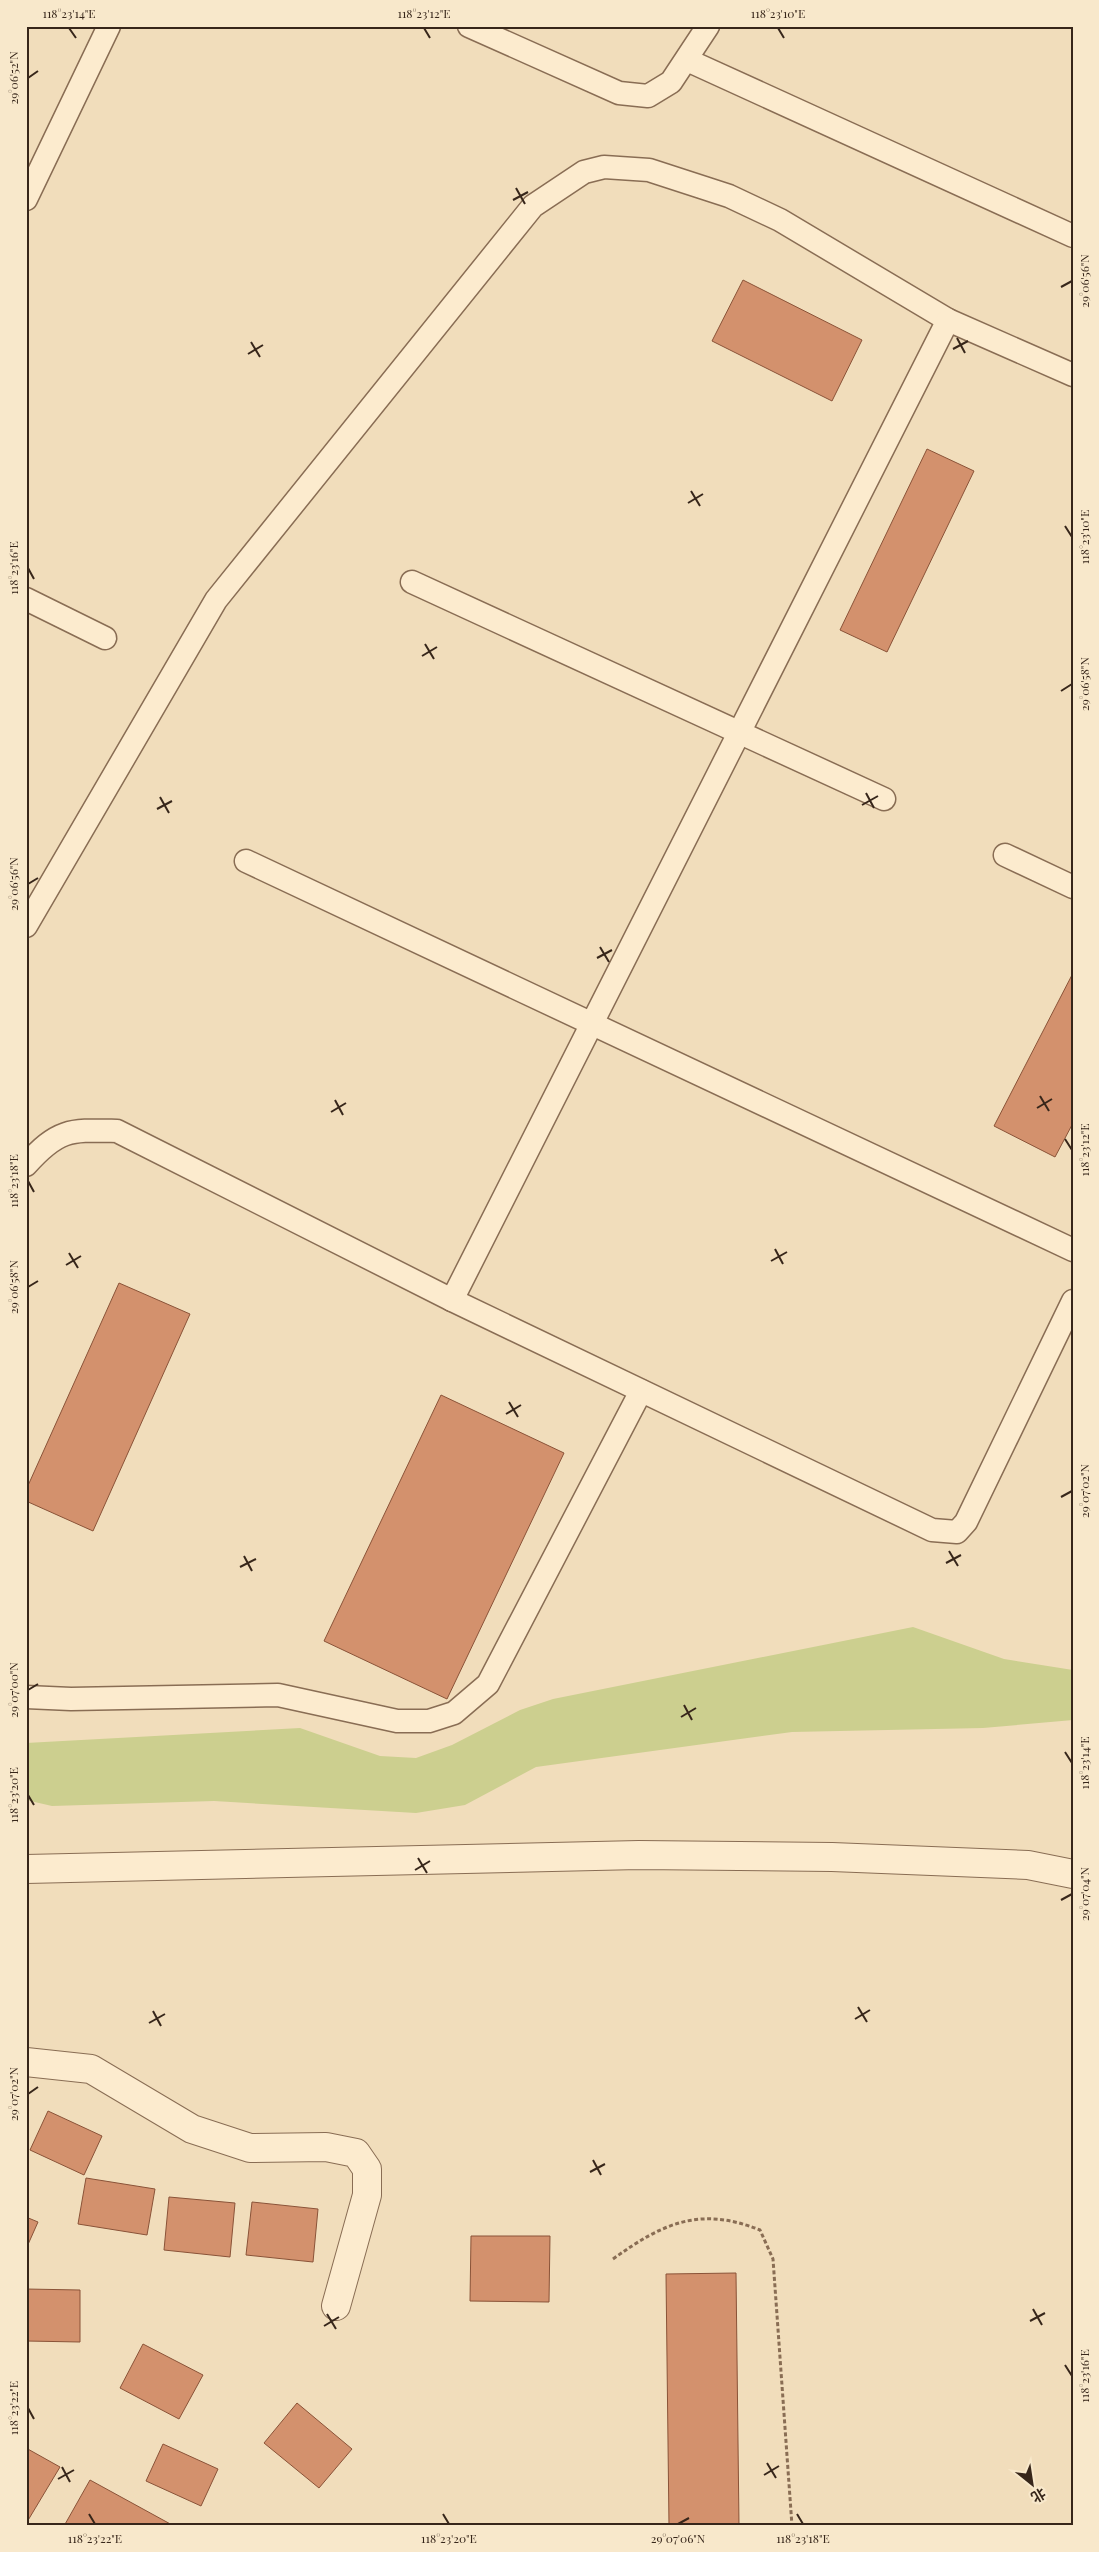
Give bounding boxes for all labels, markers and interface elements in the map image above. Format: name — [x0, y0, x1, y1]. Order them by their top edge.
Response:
text: 118°23'14"E — [42, 5, 96, 21]
text: 118°23'12"E — [397, 5, 451, 21]
text: 118°23'10"E — [751, 5, 805, 21]
text: 29°06'52"N — [5, 51, 21, 105]
text: 29°06'56"N — [1076, 254, 1092, 308]
text: 118°23'10"E — [1076, 510, 1092, 564]
text: 118°23'16"E — [5, 541, 21, 595]
text: 29°06'58"N — [1076, 657, 1092, 711]
text: 29°06'56"N — [5, 857, 21, 911]
text: 118°23'12"E — [1076, 1123, 1092, 1177]
text: 118°23'18"E — [5, 1154, 21, 1208]
text: 29°06'58"N — [5, 1260, 21, 1314]
text: 29°07'02"N — [1076, 1463, 1092, 1518]
text: 29°07'00"N — [5, 1662, 21, 1718]
text: 118°23'14"E — [1076, 1736, 1092, 1790]
text: 118°23'20"E — [5, 1767, 21, 1823]
text: 29°07'04"N — [1076, 1866, 1092, 1921]
text: 29°07'02"N — [5, 2066, 21, 2121]
text: 118°23'16"E — [1076, 2349, 1092, 2403]
text: 118°23'22"E — [5, 2381, 21, 2435]
north arrow — [1006, 2460, 1056, 2510]
text: 北 — [1028, 2484, 1050, 2507]
text: 118°23'22"E — [68, 2530, 122, 2546]
text: 118°23'20"E — [421, 2530, 477, 2546]
text: 29°07'06"N — [651, 2530, 706, 2546]
text: 118°23'18"E — [776, 2530, 830, 2546]

